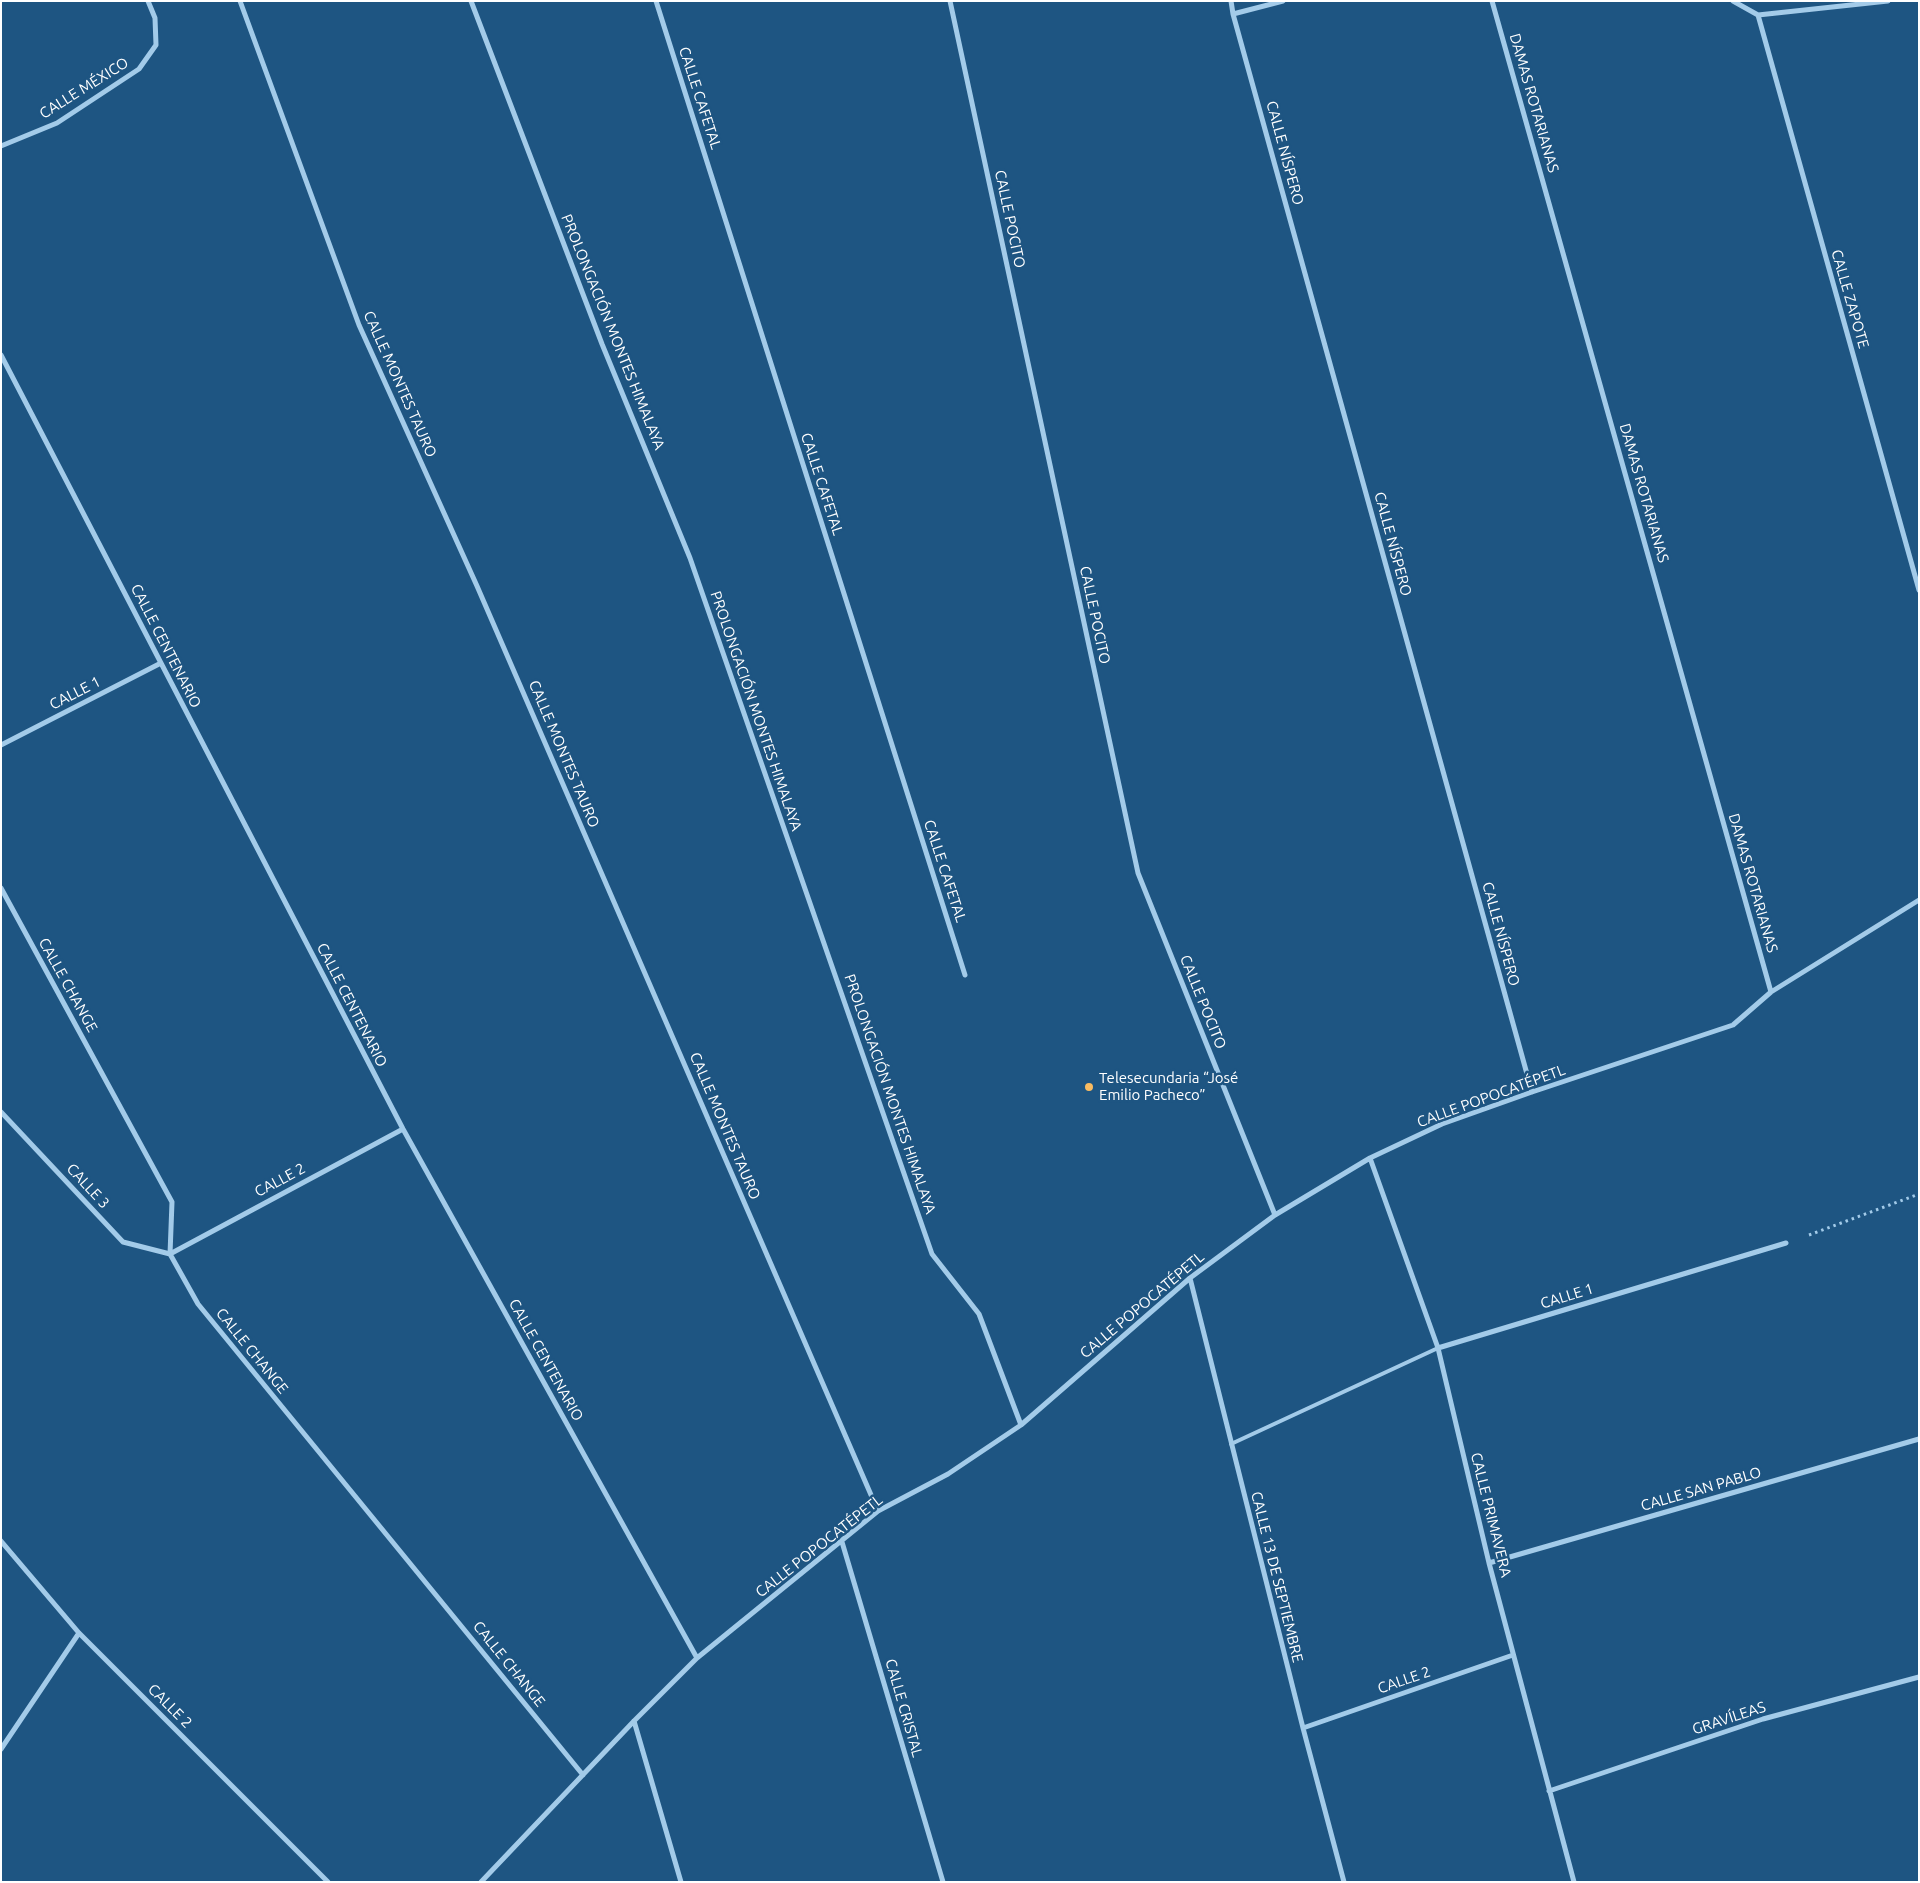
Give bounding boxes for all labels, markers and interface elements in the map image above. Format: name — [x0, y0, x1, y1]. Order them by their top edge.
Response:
street label: DAMAS ROTARIANAS — [1506, 31, 1562, 175]
street label: CALLE CAFETAL — [675, 44, 725, 152]
street label: CALLE MÉXICO — [36, 53, 132, 123]
street label: CALLE NÍSPERO — [1262, 99, 1308, 207]
street label: CALLE POCITO — [991, 168, 1029, 270]
street label: PROLONGACIÓN MONTES HIMALAYA — [557, 212, 669, 452]
street label: CALLE ZAPOTE — [1827, 247, 1873, 351]
street label: CALLE MONTES TAURO — [360, 308, 440, 460]
street label: DAMAS ROTARIANAS — [1616, 421, 1672, 565]
street label: CALLE CAFETAL — [797, 430, 847, 538]
street label: CALLE NÍSPERO — [1370, 490, 1416, 598]
street label: CALLE POCITO — [1076, 564, 1114, 666]
street label: CALLE CENTENARIO — [127, 581, 205, 711]
street label: PROLONGACIÓN MONTES HIMALAYA — [706, 589, 806, 833]
street label: CALLE 1 — [46, 673, 104, 713]
street label: CALLE MONTES TAURO — [525, 678, 603, 830]
street label: DAMAS ROTARIANAS — [1725, 811, 1781, 955]
street label: CALLE CAFETAL — [920, 817, 970, 925]
street label: CALLE NÍSPERO — [1478, 880, 1524, 988]
street label: CALLE CHANGE — [35, 935, 101, 1035]
street label: CALLE CENTENARIO — [313, 940, 391, 1070]
street label: CALLE POCITO — [1176, 952, 1230, 1052]
street label: PROLONGACIÓN MONTES HIMALAYA — [840, 972, 940, 1216]
street label: CALLE MONTES TAURO — [686, 1050, 764, 1202]
street label: CALLE POPOCATÉPETL — [1415, 1061, 1567, 1131]
place label: Telesecundaria “José Emilio Pacheco” — [1099, 1069, 1238, 1104]
marker: Telesecundaria “José Emilio Pacheco” — [1083, 1081, 1095, 1093]
street label: CALLE 2 — [252, 1159, 308, 1201]
street label: CALLE 3 — [63, 1160, 113, 1212]
street label: CALLE POPOCATÉPETL — [1076, 1248, 1208, 1362]
street label: CALLE 1 — [1538, 1279, 1596, 1313]
street label: CALLE CENTENARIO — [505, 1296, 587, 1424]
street label: CALLE CHANGE — [212, 1305, 292, 1397]
street label: CALLE PRIMAVERA — [1467, 1451, 1515, 1579]
street label: CALLE SAN PABLO — [1639, 1463, 1763, 1515]
street label: CALLE 13 DE SEPTIEMBRE — [1247, 1490, 1307, 1664]
street label: CALLE POPOCATÉPETL — [752, 1491, 886, 1601]
street label: CALLE CHANGE — [469, 1618, 549, 1710]
street label: CALLE CRISTAL — [881, 1657, 927, 1759]
street label: CALLE 2 — [1375, 1663, 1433, 1697]
street label: CALLE 2 — [144, 1680, 196, 1732]
street label: GRAVÍLEAS — [1690, 1698, 1768, 1738]

